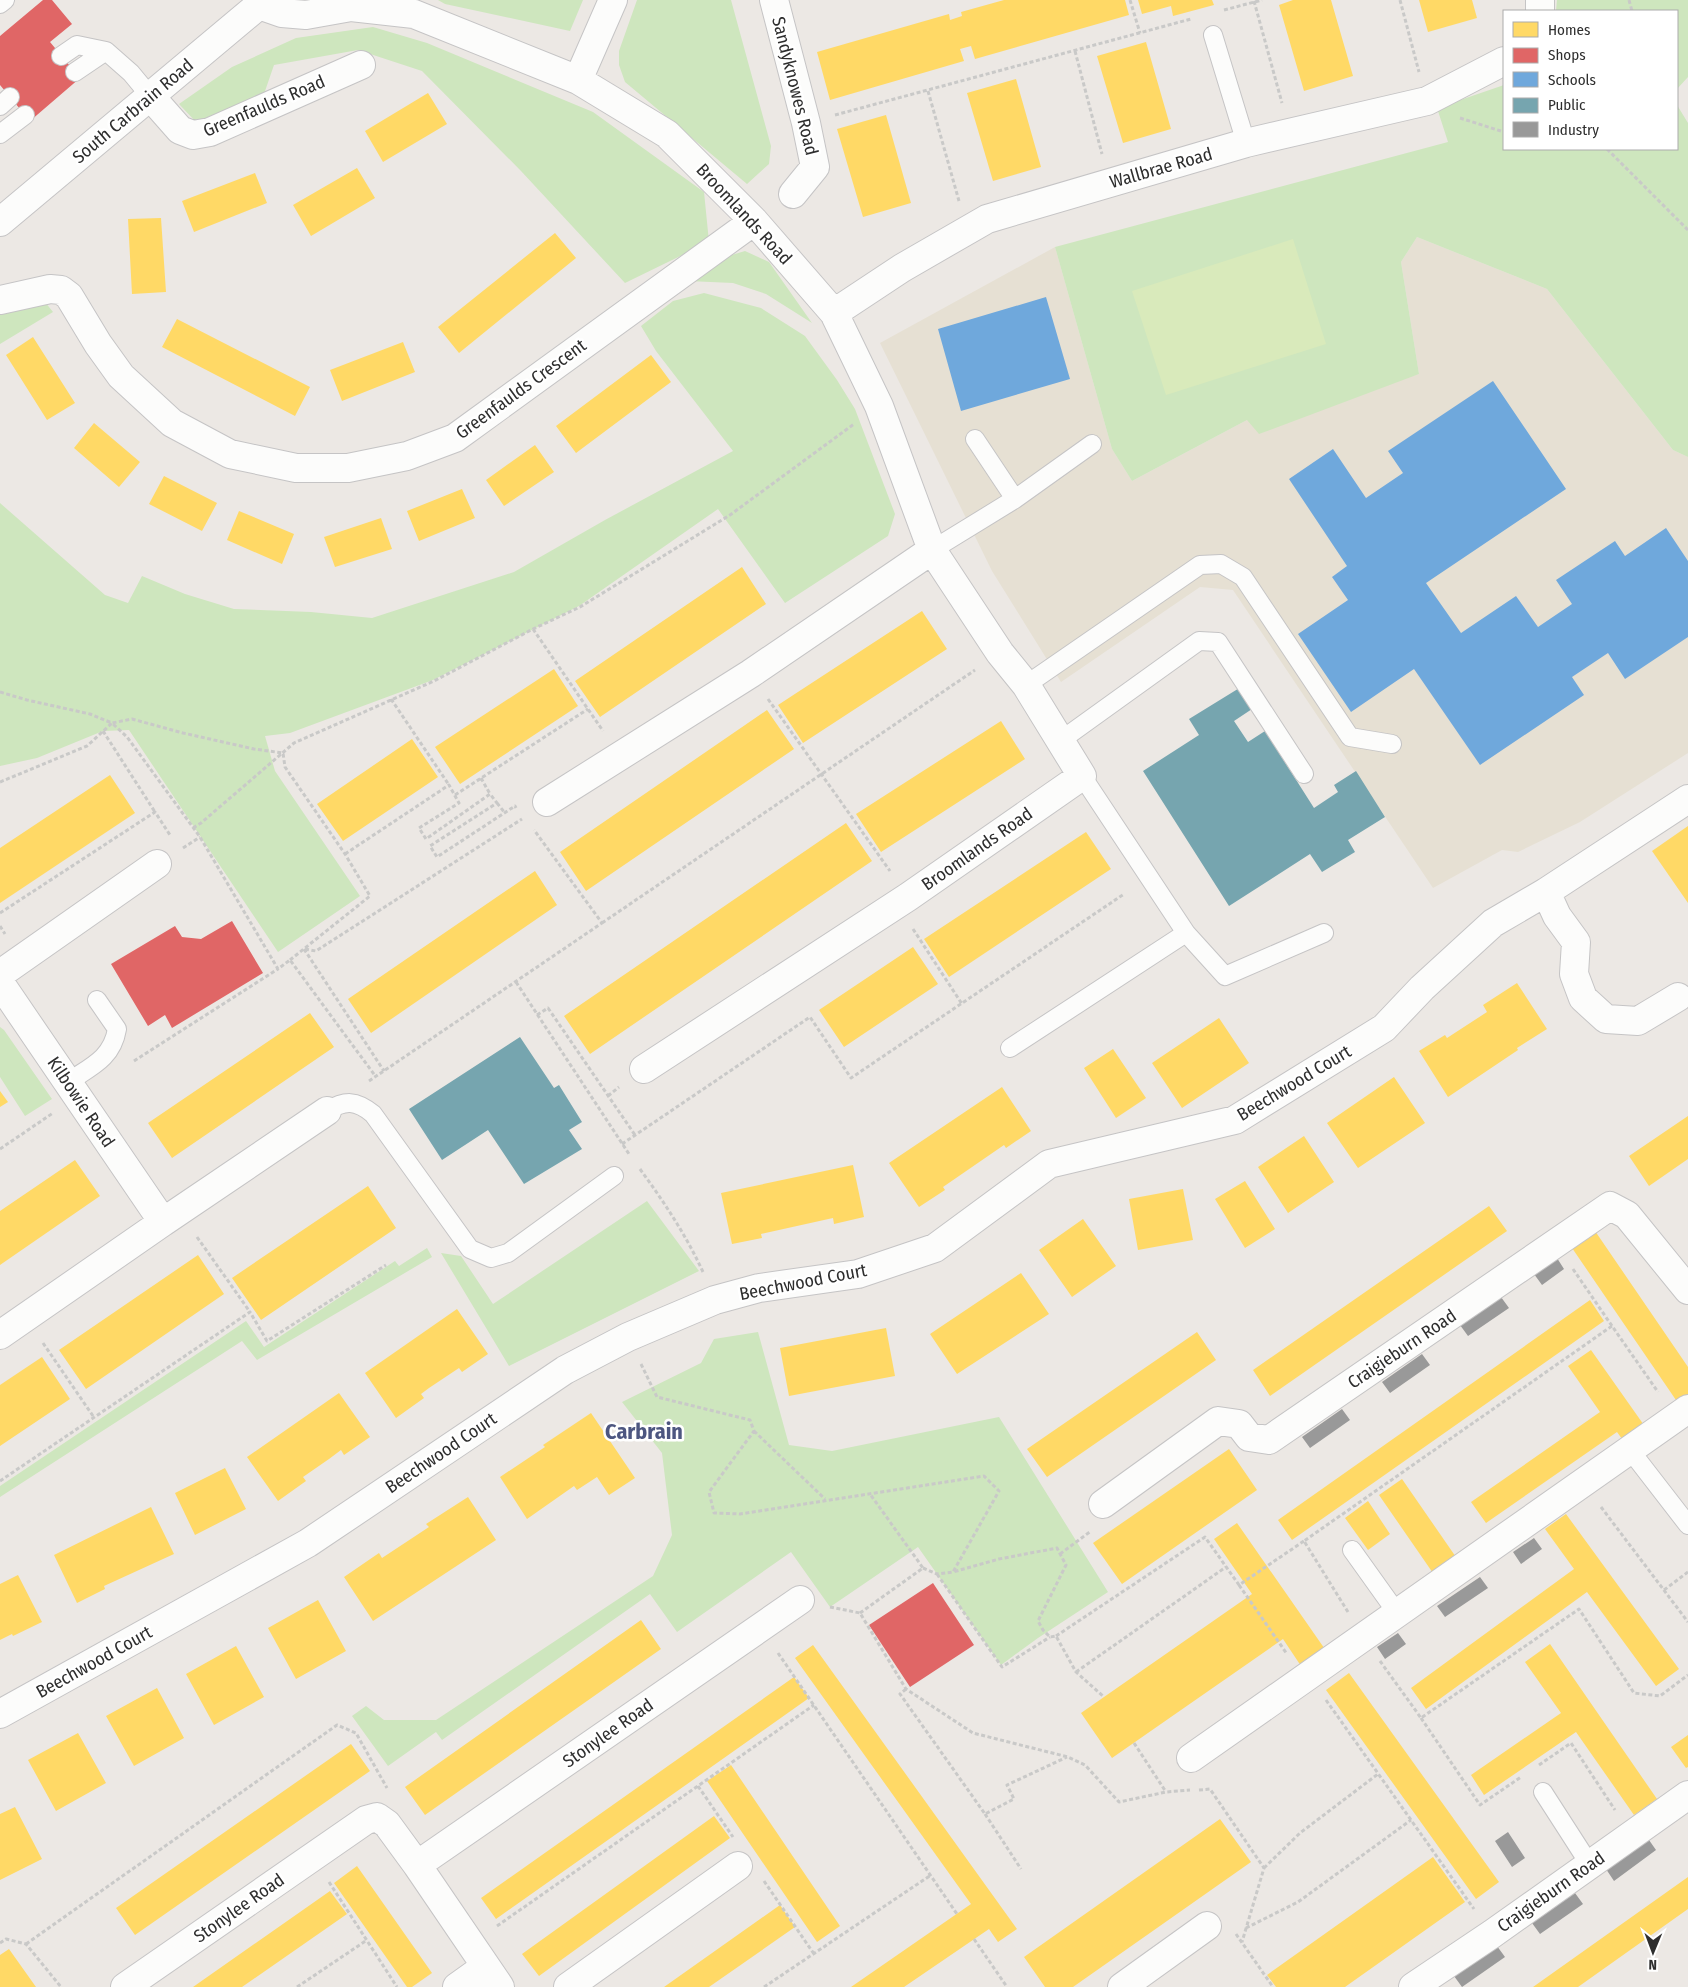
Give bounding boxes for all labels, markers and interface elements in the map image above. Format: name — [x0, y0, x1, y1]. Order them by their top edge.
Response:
legend — [1503, 10, 1678, 150]
street label: Sandyknowes Road — [767, 14, 823, 158]
text: Homes — [1548, 21, 1590, 39]
text: Shops — [1548, 46, 1586, 64]
street label: South Carbrain Road — [68, 54, 198, 168]
street label: Greenfaulds Road — [200, 70, 328, 142]
text: Schools — [1548, 71, 1596, 89]
text: Public — [1548, 96, 1586, 114]
text: Industry — [1548, 121, 1599, 139]
street label: Wallbrae Road — [1107, 143, 1215, 193]
street label: Broomlands Road — [692, 159, 796, 269]
street label: Greenfaulds Crescent — [452, 334, 591, 444]
street label: Broomlands Road — [917, 803, 1037, 895]
street label: Beechwood Court — [1233, 1040, 1355, 1126]
street label: Kilbowie Road — [43, 1052, 119, 1152]
street label: Beechwood Court — [737, 1259, 869, 1305]
street label: Craigieburn Road — [1344, 1305, 1460, 1393]
street label: Beechwood Court — [381, 1408, 501, 1498]
district label: Carbrain — [605, 1418, 683, 1445]
street label: Beechwood Court — [32, 1621, 156, 1703]
street label: Stonylee Road — [559, 1694, 657, 1772]
street label: Craigieburn Road — [1493, 1847, 1609, 1937]
street label: Stonylee Road — [190, 1869, 288, 1947]
north arrow — [1628, 1927, 1678, 1977]
text: N — [1648, 1956, 1657, 1973]

